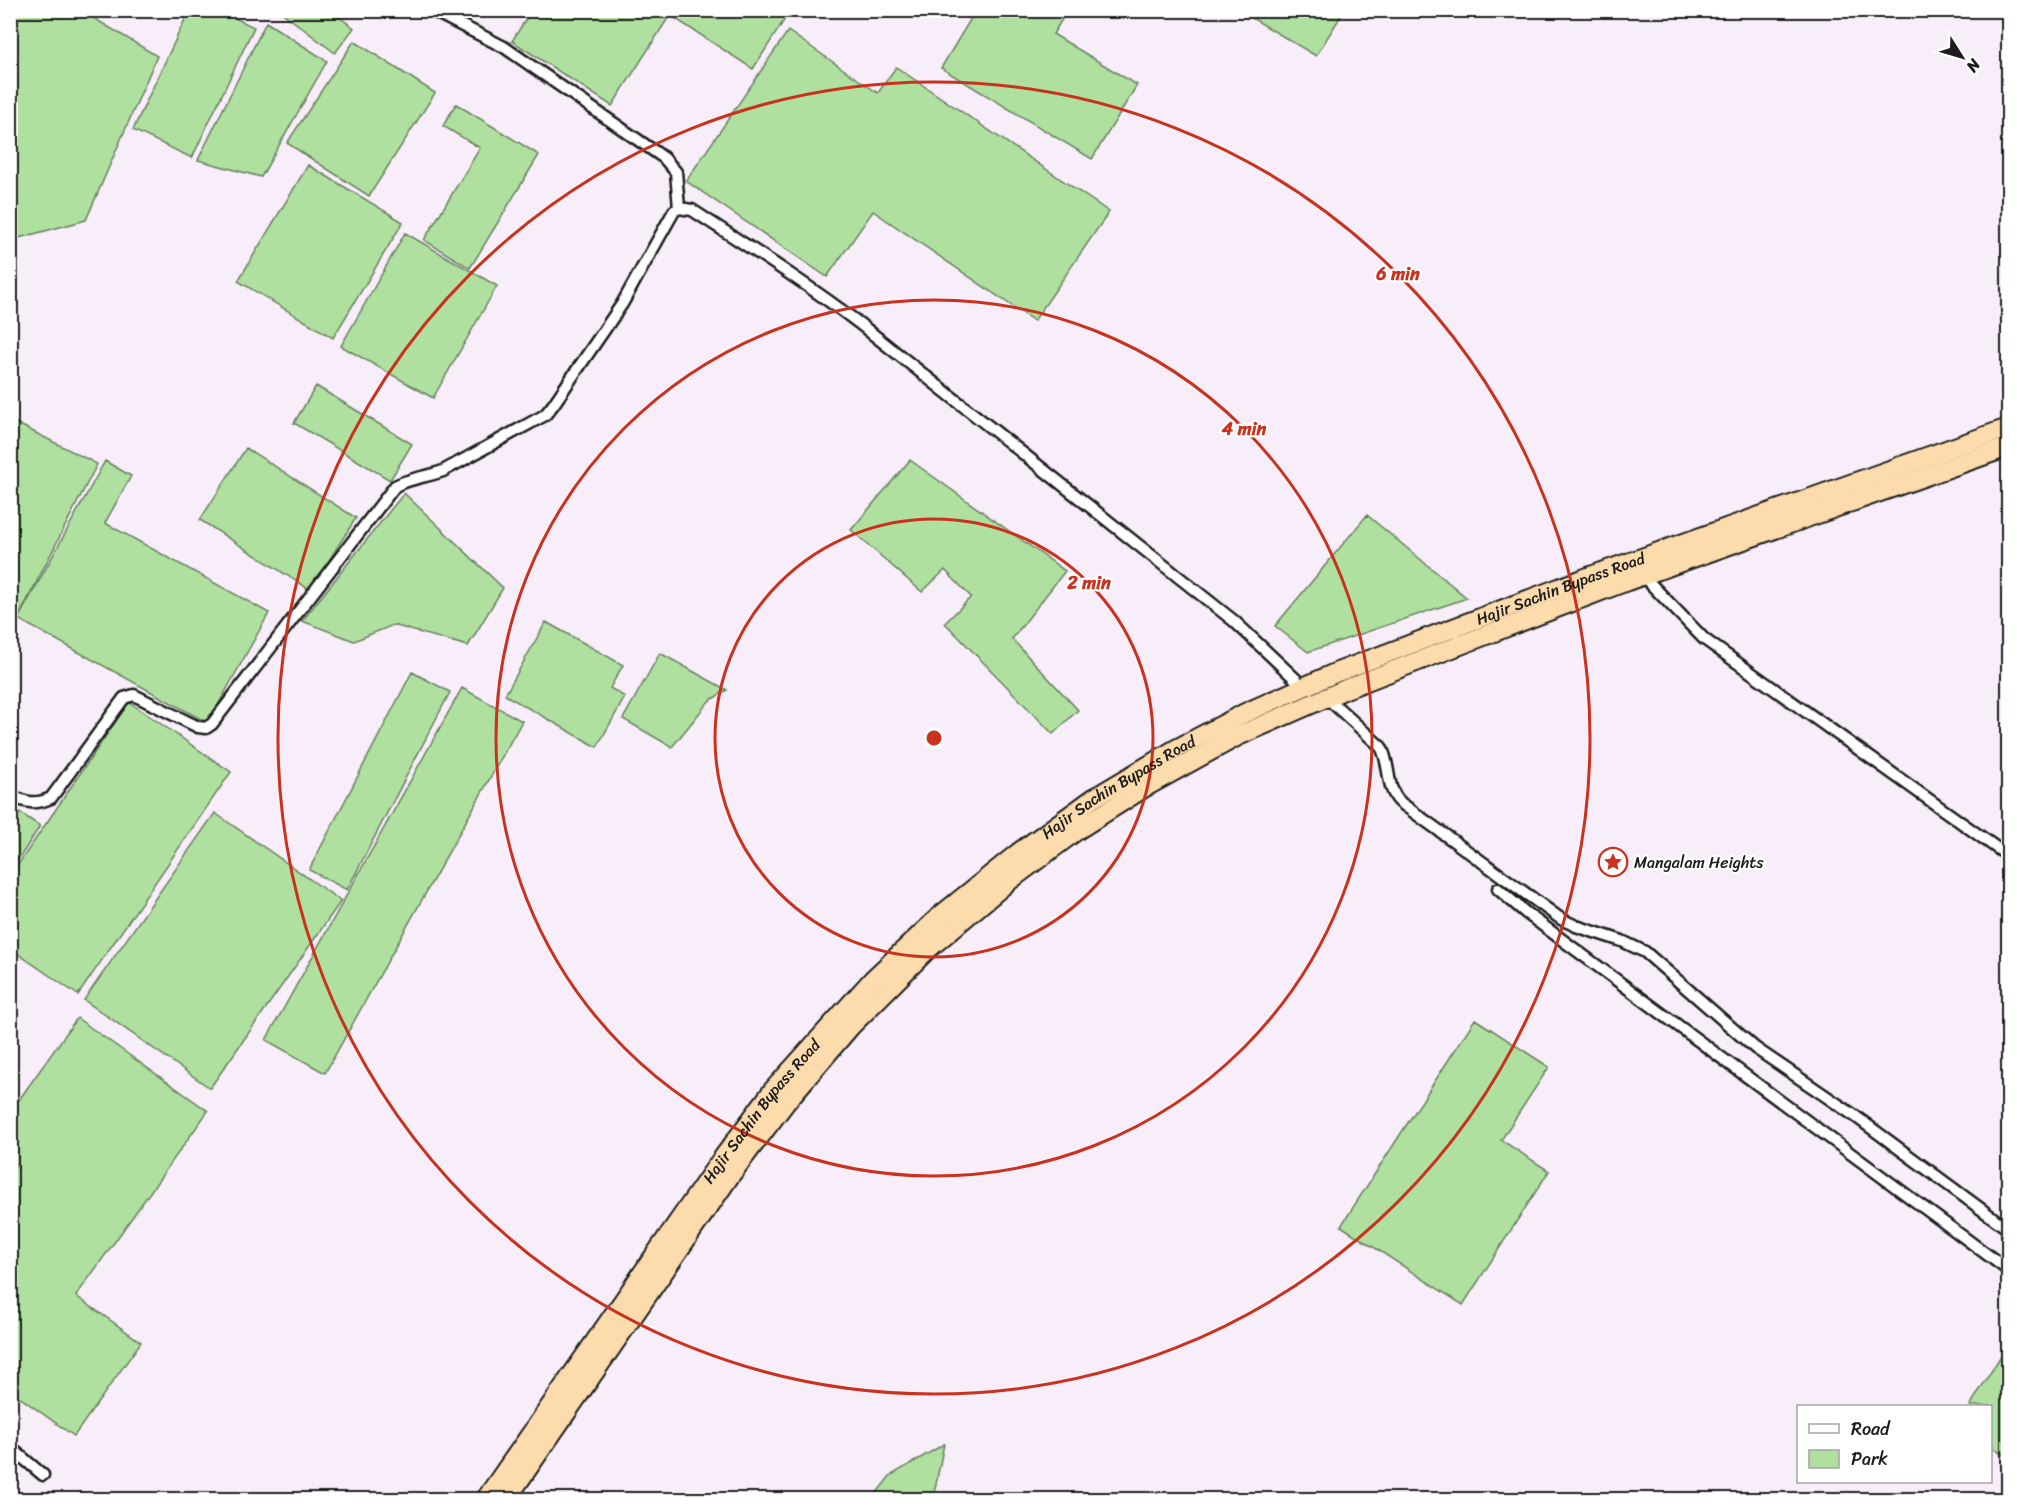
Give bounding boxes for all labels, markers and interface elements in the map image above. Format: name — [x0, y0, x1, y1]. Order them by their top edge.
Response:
north arrow — [1932, 27, 1992, 87]
text: N — [1958, 52, 1989, 80]
text: 6 min — [1375, 258, 1420, 290]
text: 4 min — [1221, 413, 1267, 445]
street label: Hajir Sachin Bypass Road — [1471, 543, 1650, 633]
text: 2 min — [1066, 567, 1111, 599]
street label: Hajir Sachin Bypass Road — [1035, 726, 1202, 847]
centre of rings — [924, 728, 944, 748]
place icon: Mangalam Heights — [1597, 846, 1629, 878]
place label: Mangalam Heights — [1634, 848, 1764, 877]
street label: Hajir Sachin Bypass Road — [694, 1031, 828, 1190]
legend — [1797, 1405, 1992, 1483]
text: Road — [1851, 1413, 1891, 1445]
text: Park — [1851, 1443, 1888, 1475]

